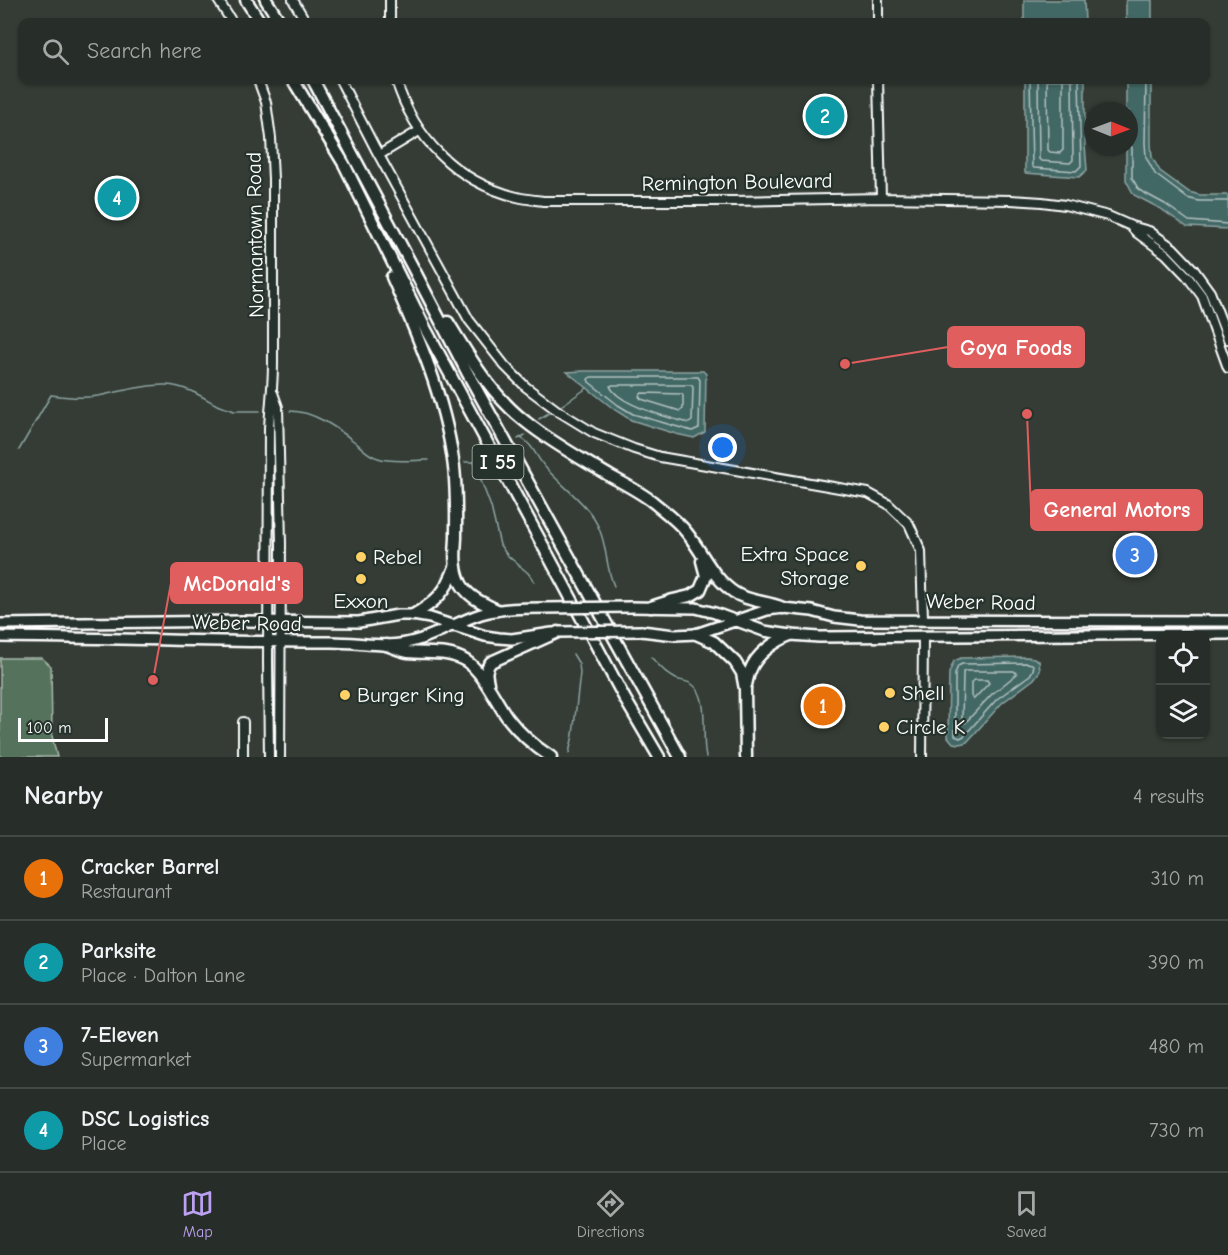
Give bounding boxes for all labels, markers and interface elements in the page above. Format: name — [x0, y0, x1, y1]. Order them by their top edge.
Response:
search box — [18, 18, 1210, 84]
icon: search — [39, 35, 72, 68]
text: Search here — [87, 38, 202, 64]
pin: 2 — [806, 94, 844, 138]
north arrow — [1084, 102, 1138, 156]
street label: Normantown Road — [242, 152, 268, 318]
street label: Remington Boulevard — [641, 168, 833, 196]
pin: 4 — [98, 176, 136, 220]
callout: Goya Foods — [948, 327, 1084, 367]
text: Goya Foods — [960, 335, 1072, 361]
your location — [708, 433, 737, 462]
road number: I 55 — [472, 445, 524, 479]
callout: General Motors — [1031, 490, 1202, 530]
text: General Motors — [1044, 497, 1190, 523]
pin: 3 — [1116, 532, 1154, 578]
place label: Extra Space Storage — [740, 542, 849, 590]
place label: Rebel — [373, 545, 422, 569]
marker: Rebel — [354, 550, 368, 564]
marker: Extra Space Storage — [854, 559, 868, 573]
callout: McDonald's — [171, 563, 302, 603]
text: McDonald's — [184, 571, 290, 597]
marker: Exxon — [354, 572, 368, 586]
place label: Exxon — [334, 589, 388, 613]
street label: Weber Road — [926, 589, 1036, 615]
street label: Weber Road — [192, 610, 302, 636]
map controls — [1156, 631, 1210, 739]
button: locate — [1156, 631, 1210, 685]
place label: Shell — [902, 681, 945, 705]
place label: Burger King — [357, 683, 465, 707]
pin: 1 — [804, 684, 842, 728]
button: layers — [1156, 685, 1210, 739]
marker: Shell — [883, 686, 897, 700]
marker: Burger King — [338, 688, 352, 702]
scale bar — [18, 715, 108, 742]
place label: Circle K — [896, 715, 966, 739]
text: 100 m — [27, 719, 71, 737]
marker: Circle K — [877, 720, 891, 734]
text: Nearby — [24, 781, 103, 811]
text: 4 results — [1133, 785, 1204, 808]
text: Cracker Barrel — [81, 854, 220, 880]
text: 1 — [40, 867, 47, 890]
text: 310 m — [1151, 867, 1204, 890]
text: Restaurant — [81, 880, 171, 903]
text: Parksite — [81, 938, 156, 964]
text: 2 — [39, 951, 48, 974]
text: 390 m — [1148, 951, 1204, 974]
text: Place · Dalton Lane — [81, 964, 245, 987]
text: 7-Eleven — [81, 1022, 159, 1048]
text: 3 — [39, 1035, 48, 1058]
text: 480 m — [1149, 1035, 1204, 1058]
text: Supermarket — [81, 1048, 191, 1071]
text: DSC Logistics — [81, 1106, 209, 1132]
text: 4 — [39, 1119, 48, 1142]
text: 730 m — [1149, 1119, 1204, 1142]
text: Place — [81, 1132, 127, 1155]
tab: Map — [181, 1187, 214, 1241]
tab: Directions — [577, 1187, 644, 1241]
tab: Saved — [1007, 1187, 1047, 1241]

